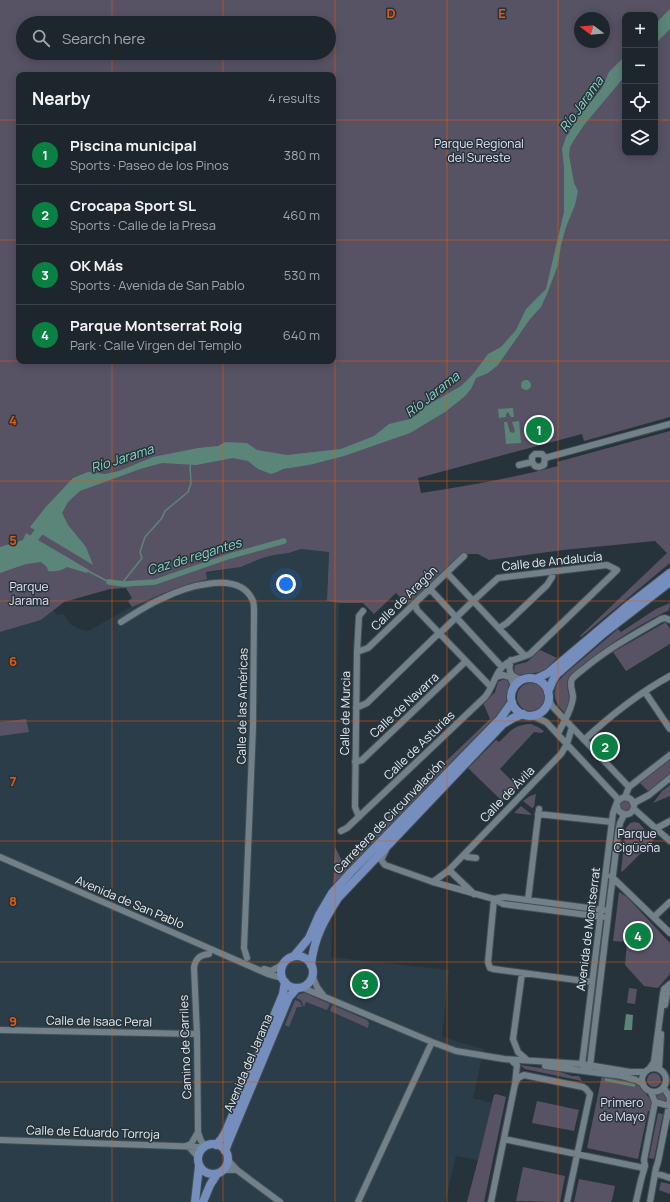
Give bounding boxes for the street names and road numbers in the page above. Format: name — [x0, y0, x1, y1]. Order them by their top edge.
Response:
street label: Calle de Andalucía — [501, 547, 603, 575]
street label: Calle de Aragón — [367, 562, 441, 634]
street label: Calle de las Américas — [232, 648, 252, 764]
street label: Calle de Navarra — [366, 668, 442, 742]
street label: Calle de Murcia — [336, 671, 354, 755]
street label: Calle de Asturias — [380, 707, 458, 783]
street label: Carretera de Circunvalación — [329, 755, 449, 877]
street label: Calle de Ávila — [476, 762, 538, 826]
street label: Avenida de Montserrat — [572, 866, 604, 992]
street label: Avenida de San Pablo — [73, 871, 187, 933]
street label: Camino de Carriles — [175, 995, 195, 1099]
street label: Avenida del Jarama — [220, 1011, 276, 1115]
street label: Calle de Isaac Peral — [46, 1012, 152, 1030]
street label: Calle de Eduardo Torroja — [26, 1121, 160, 1143]

